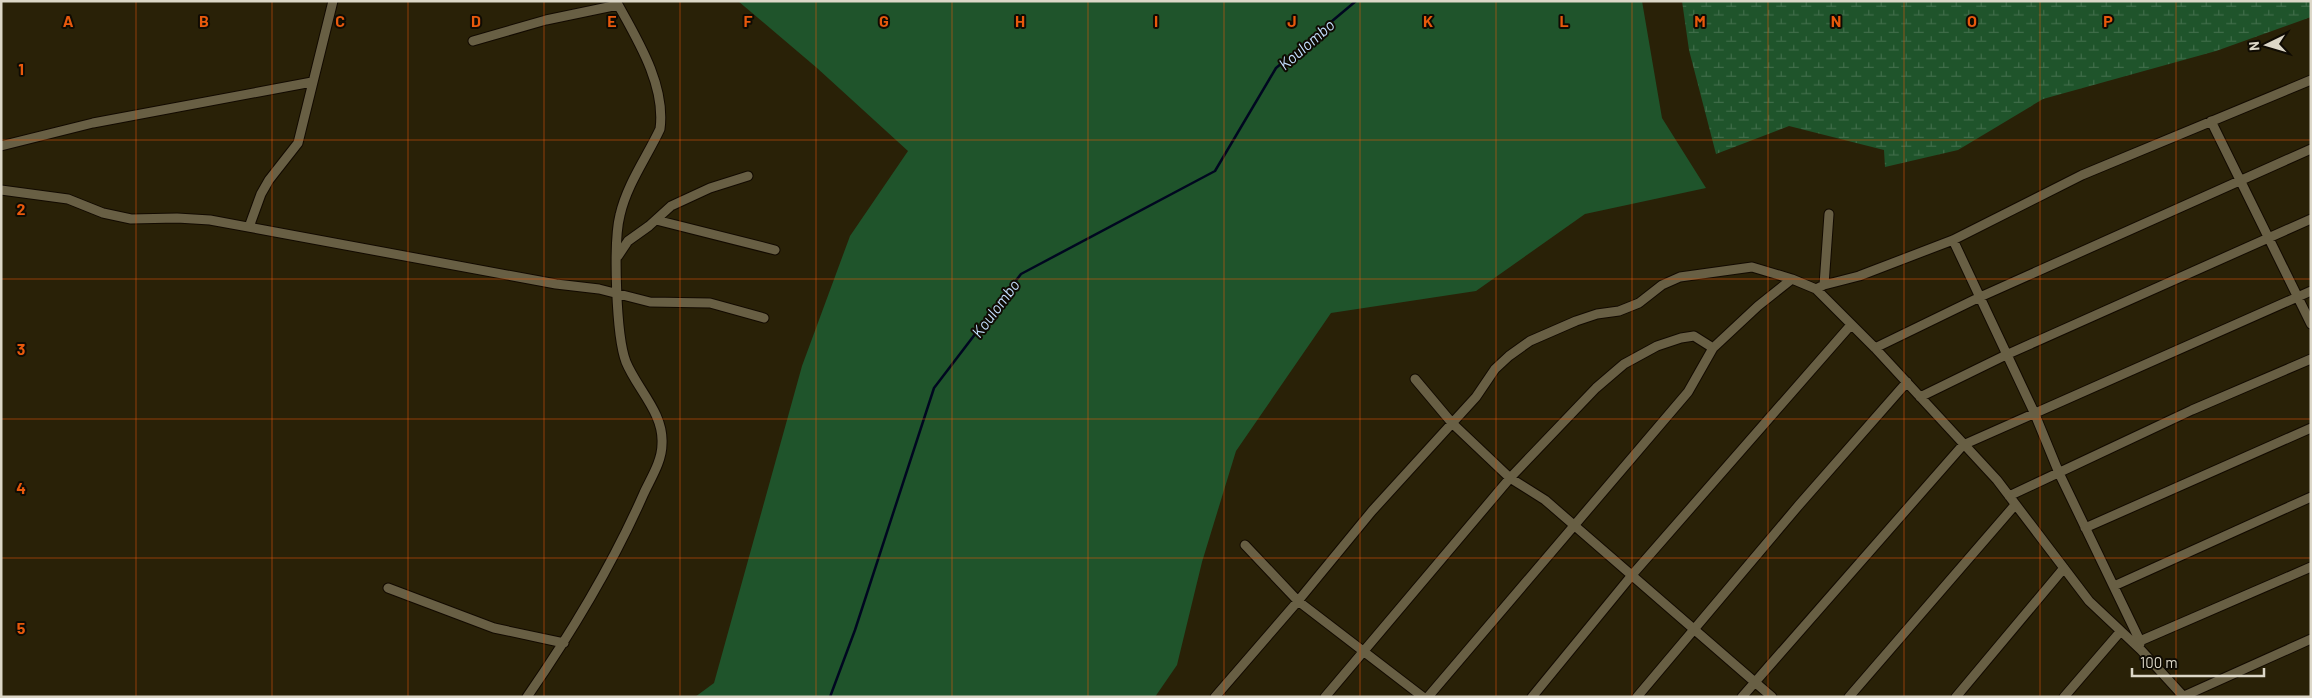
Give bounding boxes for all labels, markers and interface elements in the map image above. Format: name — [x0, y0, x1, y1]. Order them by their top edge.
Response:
text: A — [63, 11, 74, 30]
text: B — [199, 11, 209, 30]
text: C — [335, 11, 345, 30]
text: D — [471, 11, 481, 30]
text: E — [607, 11, 617, 30]
text: F — [744, 11, 753, 30]
text: G — [879, 11, 889, 30]
text: H — [1015, 11, 1025, 30]
text: I — [1154, 11, 1158, 30]
text: J — [1287, 11, 1297, 30]
text: K — [1423, 11, 1433, 30]
text: L — [1559, 11, 1569, 30]
text: M — [1694, 11, 1706, 30]
text: N — [1831, 11, 1841, 30]
text: O — [1967, 11, 1977, 30]
text: P — [2103, 11, 2113, 30]
water label: Koulombo — [1274, 15, 1338, 73]
north arrow — [2242, 20, 2292, 70]
text: N — [2245, 41, 2262, 52]
text: 1 — [18, 59, 24, 78]
text: 2 — [17, 199, 26, 218]
water label: Koulombo — [967, 275, 1023, 341]
text: 3 — [17, 339, 25, 358]
text: 4 — [16, 478, 26, 497]
text: 5 — [17, 618, 26, 637]
scale bar — [2132, 646, 2264, 678]
text: 100 m — [2140, 653, 2178, 671]

